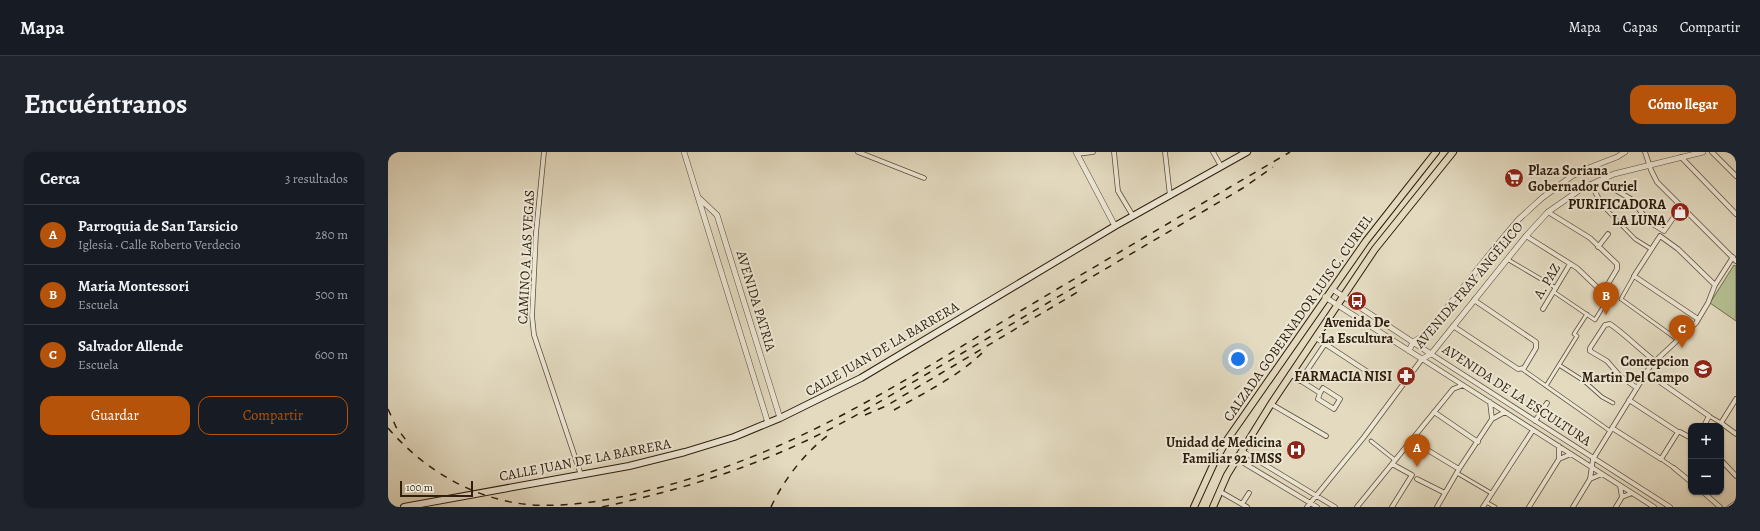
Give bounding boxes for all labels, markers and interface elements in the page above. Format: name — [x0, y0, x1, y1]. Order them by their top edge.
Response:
text: Mapa — [20, 15, 64, 41]
text: Mapa — [1569, 18, 1601, 37]
text: Capas — [1623, 18, 1658, 37]
text: Compartir — [1680, 18, 1740, 37]
text: Encuéntranos — [24, 85, 188, 123]
button: Cómo llegar — [1630, 85, 1736, 124]
place label: Plaza Soriana Gobernador Curiel — [1528, 161, 1638, 196]
text: Cerca — [40, 167, 80, 190]
supermarket icon: Plaza Soriana Gobernador Curiel — [1503, 167, 1525, 189]
text: 3 resultados — [285, 170, 348, 187]
street label: CAMINO A LAS VEGAS — [513, 189, 539, 325]
place label: PURIFICADORA LA LUNA — [1568, 195, 1666, 230]
shop icon: PURIFICADORA LA LUNA — [1669, 201, 1691, 223]
street label: CALZADA GOBERNADOR LUIS C. CURIEL — [1219, 210, 1378, 425]
text: Parroquia de San Tarsicio — [78, 216, 238, 236]
street label: AVENIDA FRAY ANGÉLICO — [1410, 217, 1528, 353]
text: A — [49, 226, 57, 243]
text: 280 m — [315, 226, 348, 243]
text: Iglesia · Calle Roberto Verdecio — [78, 236, 240, 253]
street label: AVENIDA PATRIA — [731, 247, 781, 355]
street label: A. PAZ — [1528, 260, 1565, 303]
text: Maria Montessori — [78, 276, 189, 296]
pin: B — [1593, 282, 1619, 315]
text: B — [49, 286, 57, 303]
text: 500 m — [315, 286, 348, 303]
bus stop icon: Avenida De La Escultura — [1346, 290, 1368, 312]
text: Escuela — [78, 296, 119, 313]
street label: CALLE JUAN DE LA BARRERA — [802, 297, 963, 401]
place label: Avenida De La Escultura — [1321, 313, 1394, 348]
pin: C — [1669, 315, 1695, 348]
text: Salvador Allende — [78, 336, 183, 356]
street label: AVENIDA DE LA ESCULTURA — [1438, 339, 1596, 451]
text: C — [49, 346, 57, 363]
text: 600 m — [315, 346, 348, 363]
your location — [1228, 349, 1248, 369]
place label: Concepcion Martin Del Campo — [1582, 352, 1689, 387]
text: Escuela — [78, 356, 119, 373]
school or university icon: Concepcion Martin Del Campo — [1692, 358, 1714, 380]
pharmacy icon: FARMACIA NISI — [1395, 365, 1417, 387]
place label: FARMACIA NISI — [1294, 367, 1392, 386]
button: Guardar — [40, 396, 190, 435]
button: Compartir — [198, 396, 348, 435]
map controls — [1688, 423, 1724, 495]
button: + — [1688, 423, 1724, 459]
place label: Unidad de Medicina Familiar 92 IMSS — [1166, 433, 1282, 468]
street label: CALLE JUAN DE LA BARRERA — [498, 434, 673, 486]
pin: A — [1404, 434, 1430, 467]
hospital icon: Unidad de Medicina Familiar 92 IMSS — [1285, 439, 1307, 461]
button: − — [1688, 459, 1724, 495]
scale bar — [400, 479, 473, 498]
text: 100 m — [406, 480, 433, 495]

